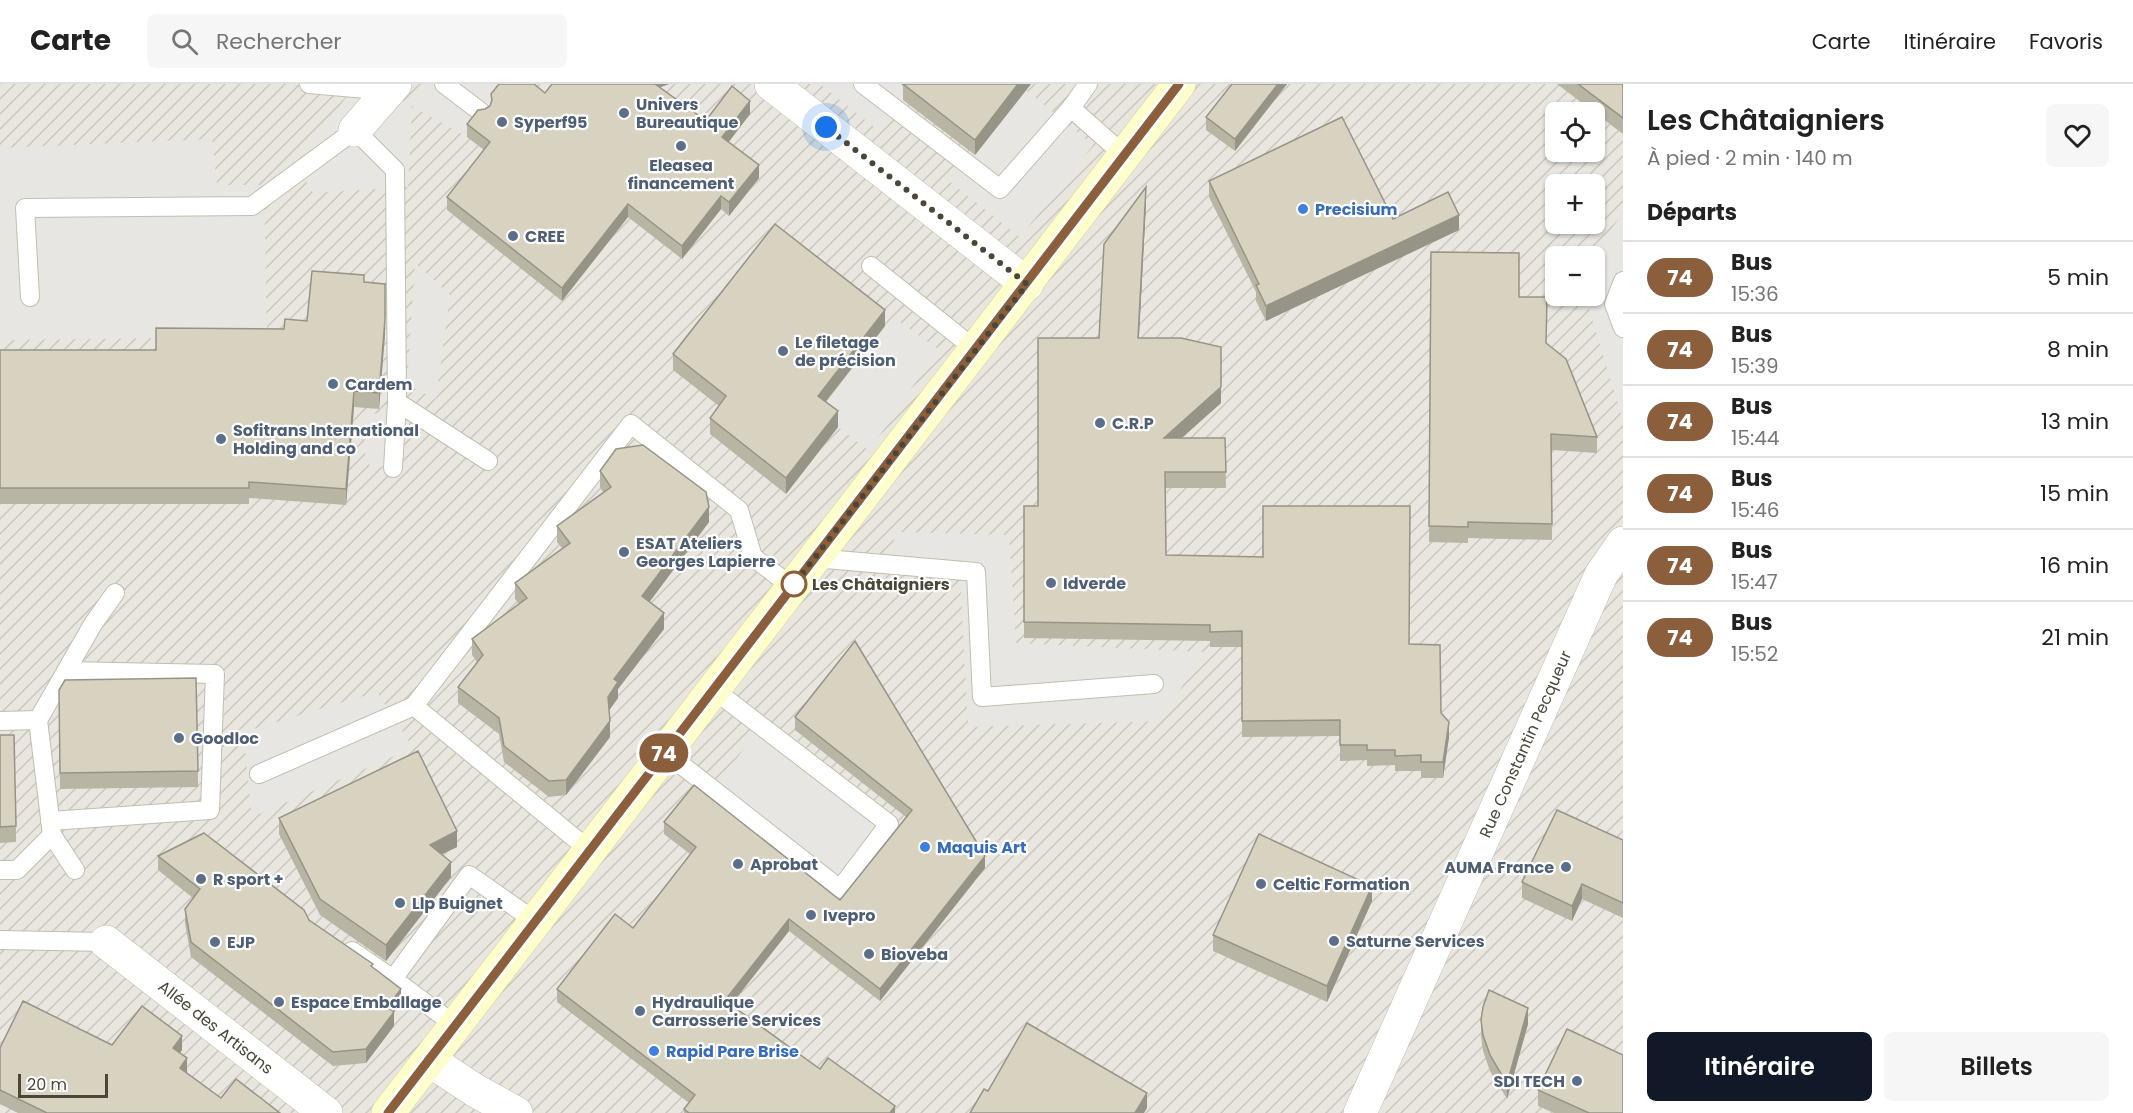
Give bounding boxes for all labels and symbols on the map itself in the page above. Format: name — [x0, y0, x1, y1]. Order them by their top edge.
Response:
place label: Univers Bureautique — [636, 93, 739, 134]
marker: Univers Bureautique — [617, 106, 631, 120]
place label: Syperf95 — [514, 111, 588, 134]
your location — [811, 112, 841, 142]
marker: Syperf95 — [495, 115, 509, 129]
marker: Eleasea financement — [674, 139, 688, 153]
place label: Eleasea financement — [628, 154, 734, 195]
place label: Precisium — [1315, 198, 1398, 221]
marker: Precisium — [1296, 202, 1310, 216]
place label: CREE — [525, 225, 565, 248]
marker: CREE — [506, 229, 520, 243]
place label: Le filetage de précision — [795, 331, 896, 372]
marker: Le filetage de précision — [776, 344, 790, 358]
place label: Cardem — [345, 373, 413, 396]
marker: Cardem — [326, 377, 340, 391]
place label: C.R.P — [1112, 412, 1154, 435]
marker: C.R.P — [1093, 416, 1107, 430]
place label: Sofitrans International Holding and co — [233, 419, 419, 460]
marker: Sofitrans International Holding and co — [214, 432, 228, 446]
place label: ESAT Ateliers Georges Lapierre — [636, 532, 776, 573]
marker: ESAT Ateliers Georges Lapierre — [617, 545, 631, 559]
marker: Les Châtaigniers — [781, 571, 807, 597]
place label: Idverde — [1063, 572, 1126, 595]
place label: Les Châtaigniers — [812, 573, 950, 596]
marker: Idverde — [1044, 576, 1058, 590]
street label: Rue Constantin Pecqueur — [1474, 647, 1577, 841]
place label: Goodloc — [191, 727, 259, 750]
marker: Goodloc — [172, 731, 186, 745]
line badge: 74 — [637, 734, 691, 772]
place label: Maquis Art — [937, 836, 1026, 859]
marker: Maquis Art — [918, 840, 932, 854]
place label: Aprobat — [750, 853, 818, 876]
place label: AUMA France — [1444, 856, 1554, 879]
marker: Aprobat — [731, 857, 745, 871]
marker: AUMA France — [1559, 860, 1573, 874]
place label: R sport + — [213, 868, 284, 891]
marker: R sport + — [194, 872, 208, 886]
place label: Celtic Formation — [1273, 873, 1410, 896]
marker: Celtic Formation — [1254, 877, 1268, 891]
place label: Llp Buignet — [412, 892, 503, 915]
marker: Llp Buignet — [393, 896, 407, 910]
place label: Ivepro — [823, 904, 876, 927]
marker: Ivepro — [804, 908, 818, 922]
place label: Saturne Services — [1346, 930, 1485, 953]
place label: EJP — [227, 931, 255, 954]
marker: Saturne Services — [1327, 934, 1341, 948]
marker: EJP — [208, 935, 222, 949]
place label: Bioveba — [881, 943, 948, 966]
marker: Bioveba — [862, 947, 876, 961]
street label: Allée des Artisans — [153, 975, 278, 1080]
place label: Espace Emballage — [291, 991, 442, 1014]
place label: Hydraulique Carrosserie Services — [652, 991, 821, 1032]
marker: Espace Emballage — [272, 995, 286, 1009]
marker: Hydraulique Carrosserie Services — [633, 1004, 647, 1018]
place label: Rapid Pare Brise — [666, 1040, 799, 1063]
marker: Rapid Pare Brise — [647, 1044, 661, 1058]
place label: SDI TECH — [1493, 1070, 1565, 1093]
scale bar — [18, 1071, 108, 1098]
marker: SDI TECH — [1570, 1074, 1584, 1088]

